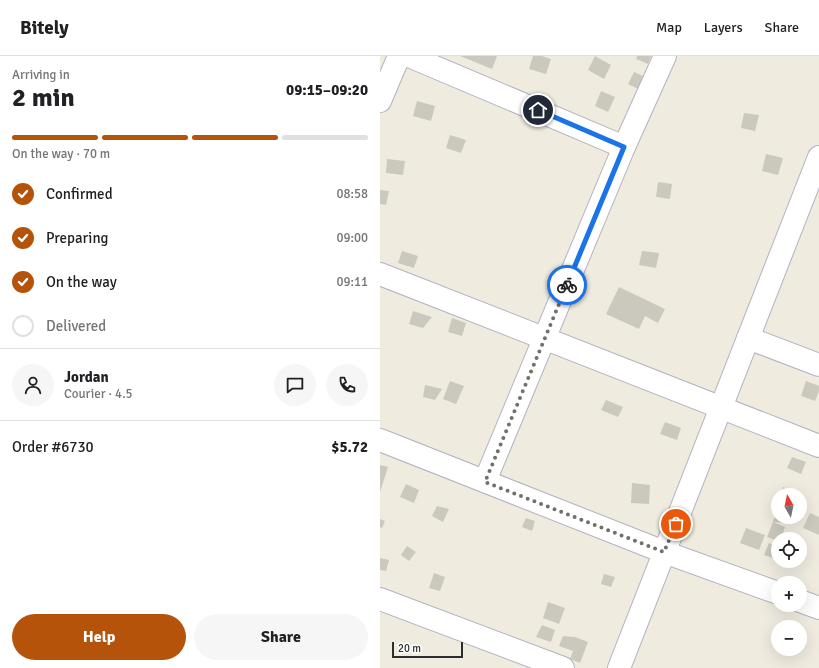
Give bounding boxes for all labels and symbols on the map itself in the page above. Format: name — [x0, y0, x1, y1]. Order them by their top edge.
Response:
pin — [521, 93, 555, 127]
courier — [547, 265, 587, 305]
north arrow — [771, 488, 807, 524]
pin — [659, 507, 693, 541]
scale bar — [392, 640, 463, 659]

